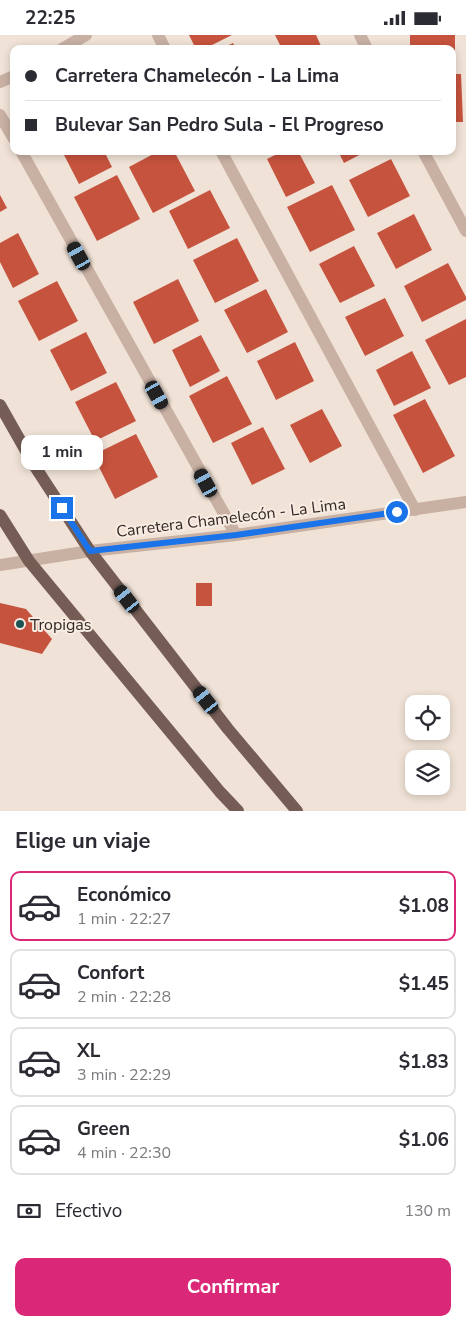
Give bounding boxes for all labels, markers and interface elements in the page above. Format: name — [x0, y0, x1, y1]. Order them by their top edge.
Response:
text: 22:25 — [25, 5, 75, 31]
text: Carretera Chamelecón - La Lima — [55, 63, 339, 89]
text: Bulevar San Pedro Sula - El Progreso — [55, 112, 384, 138]
car — [65, 239, 92, 273]
car — [143, 378, 170, 412]
callout: 1 min — [21, 435, 103, 471]
text: 1 min — [41, 441, 83, 463]
car — [192, 466, 219, 500]
street label: Carretera Chamelecón - La Lima — [115, 493, 347, 543]
route end — [51, 497, 73, 519]
route start — [386, 501, 408, 523]
car — [111, 583, 142, 615]
place label: Tropigas — [30, 614, 92, 636]
marker: Tropigas — [14, 618, 26, 630]
car — [190, 684, 221, 716]
map controls — [405, 695, 450, 795]
button: locate — [405, 695, 450, 740]
button: layers — [405, 750, 450, 795]
text: Elige un viaje — [15, 826, 150, 856]
text: Económico — [77, 882, 171, 908]
icon: car — [17, 884, 62, 929]
text: $1.08 — [399, 893, 449, 919]
text: 1 min · 22:27 — [77, 908, 171, 930]
text: Confort — [77, 960, 144, 986]
icon: car — [17, 962, 62, 1007]
text: $1.45 — [399, 971, 449, 997]
text: 2 min · 22:28 — [77, 986, 171, 1008]
text: XL — [77, 1038, 100, 1064]
icon: car — [17, 1040, 62, 1085]
text: $1.83 — [399, 1049, 449, 1075]
text: 3 min · 22:29 — [77, 1064, 171, 1086]
text: Green — [77, 1116, 130, 1142]
icon: car — [17, 1118, 62, 1163]
text: $1.06 — [399, 1127, 449, 1153]
text: 4 min · 22:30 — [77, 1142, 171, 1164]
icon: cash — [15, 1197, 43, 1225]
text: Efectivo — [55, 1198, 122, 1224]
text: 130 m — [404, 1200, 451, 1222]
button: Confirmar — [15, 1258, 451, 1316]

